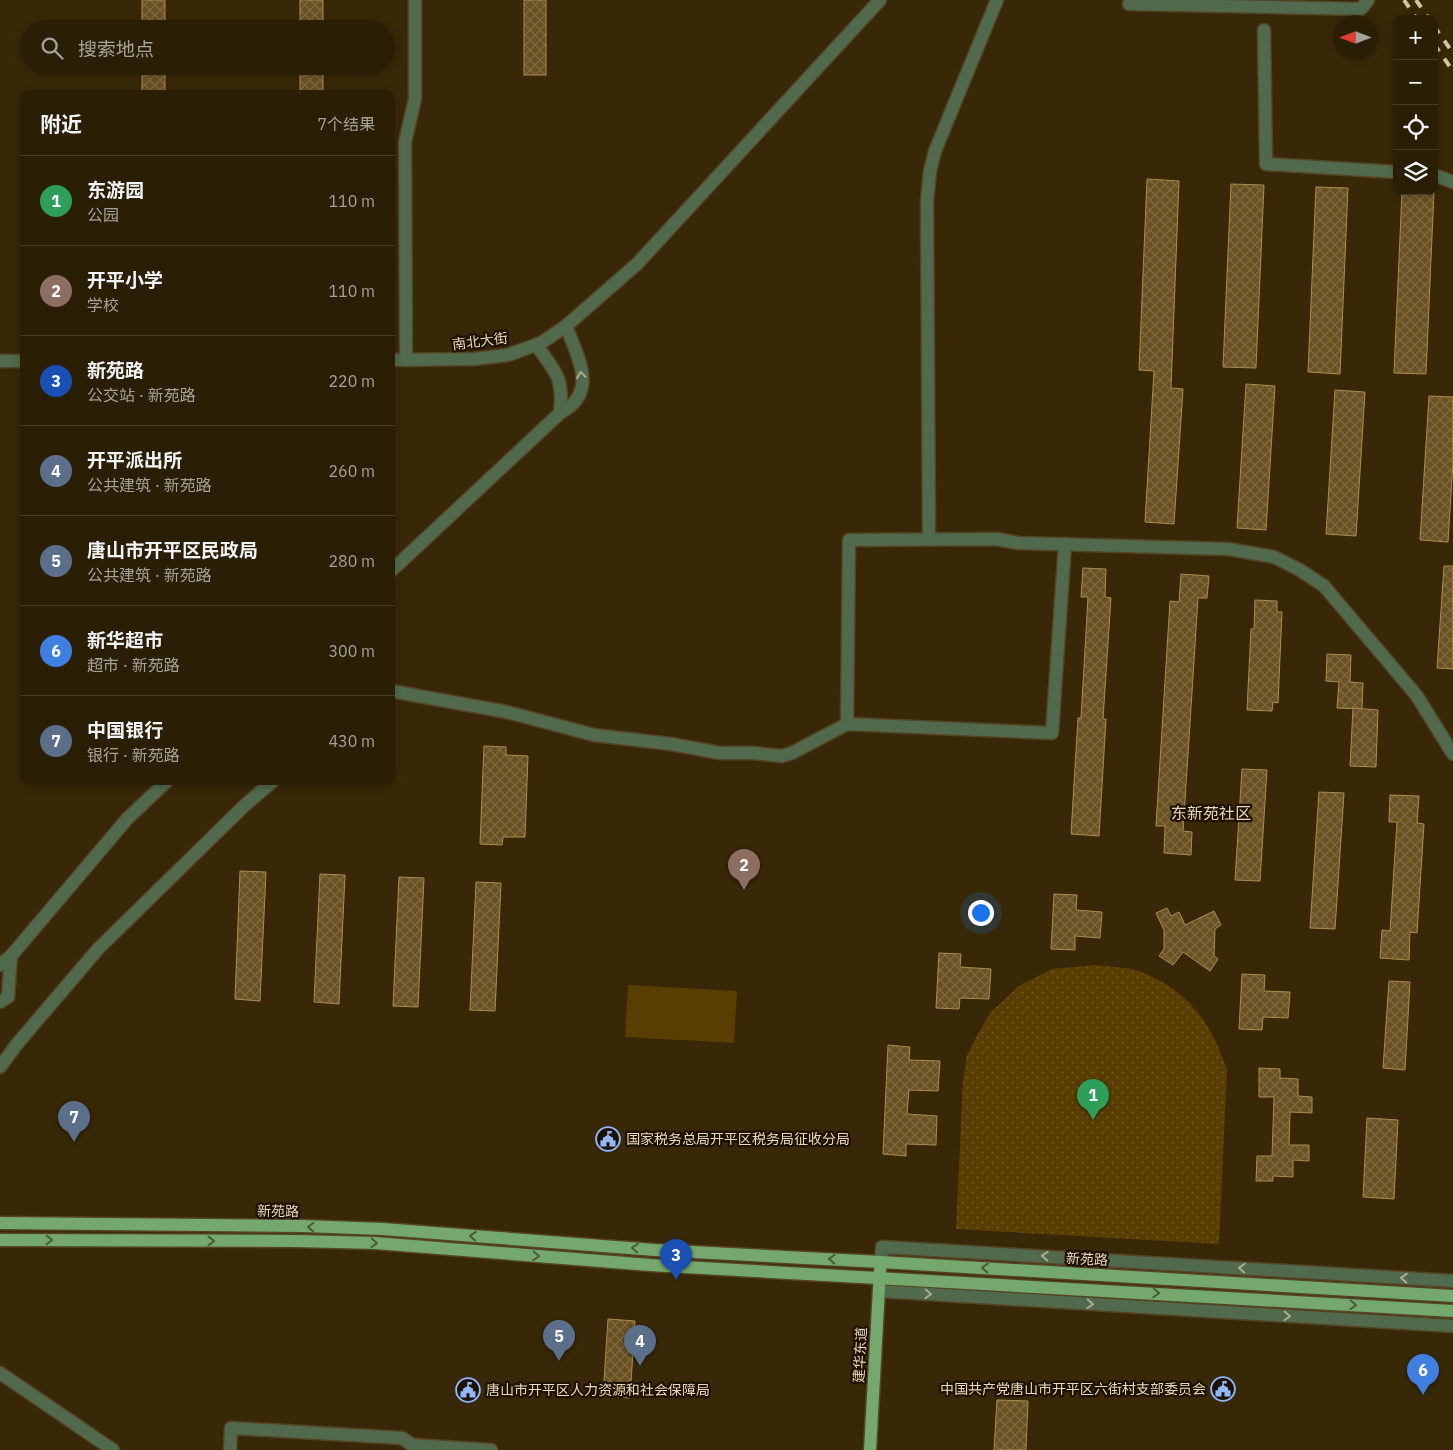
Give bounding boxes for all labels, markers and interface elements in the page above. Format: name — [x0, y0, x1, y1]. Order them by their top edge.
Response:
north arrow — [1333, 15, 1378, 60]
map controls — [1393, 15, 1438, 195]
button: + — [1393, 15, 1438, 60]
search box — [20, 20, 395, 75]
icon: search — [38, 34, 66, 62]
text: 搜索地点 — [78, 37, 154, 61]
button: − — [1393, 60, 1438, 105]
button: locate — [1393, 105, 1438, 150]
text: 附近 — [40, 110, 82, 138]
text: 7个结果 — [317, 114, 375, 134]
button: layers — [1393, 150, 1438, 195]
text: 东游园 — [87, 178, 144, 202]
text: 1 — [51, 191, 61, 211]
text: 110 m — [328, 191, 375, 211]
text: 公园 — [87, 205, 119, 225]
text: 开平小学 — [87, 268, 163, 292]
text: 2 — [51, 281, 61, 301]
text: 110 m — [328, 281, 375, 301]
text: 学校 — [87, 295, 119, 315]
street label: 南北大街 — [451, 329, 509, 353]
text: 新苑路 — [87, 358, 144, 382]
one-way arrow — [576, 370, 587, 378]
text: 3 — [51, 371, 61, 391]
text: 220 m — [328, 371, 375, 391]
text: 公交站 · 新苑路 — [87, 385, 196, 405]
text: 开平派出所 — [87, 448, 182, 472]
text: 4 — [51, 461, 61, 481]
text: 260 m — [328, 461, 375, 481]
text: 公共建筑 · 新苑路 — [87, 475, 212, 495]
text: 唐山市开平区民政局 — [87, 538, 258, 562]
text: 5 — [51, 551, 61, 571]
text: 280 m — [328, 551, 375, 571]
text: 公共建筑 · 新苑路 — [87, 565, 212, 585]
text: 新华超市 — [87, 628, 163, 652]
text: 6 — [51, 641, 61, 661]
text: 300 m — [328, 641, 375, 661]
text: 超市 · 新苑路 — [87, 655, 180, 675]
text: 中国银行 — [87, 718, 163, 742]
text: 7 — [51, 731, 61, 751]
text: 430 m — [328, 731, 375, 751]
text: 银行 · 新苑路 — [87, 745, 180, 765]
district label: 东新苑社区 — [1171, 803, 1251, 823]
pin: 2 — [728, 849, 760, 890]
your location — [968, 900, 994, 926]
pin: 1 — [1077, 1079, 1109, 1120]
pin: 7 — [58, 1101, 90, 1142]
public building icon: 国家税务总局开平区税务局征收分局 — [595, 1126, 621, 1152]
place label: 国家税务总局开平区税务局征收分局 — [626, 1130, 850, 1148]
street label: 新苑路 — [257, 1202, 299, 1220]
one-way arrow — [307, 1221, 315, 1232]
one-way arrow — [469, 1230, 477, 1241]
one-way arrow — [45, 1235, 53, 1245]
one-way arrow — [208, 1236, 215, 1246]
one-way arrow — [370, 1238, 378, 1249]
pin: 3 — [660, 1239, 692, 1280]
one-way arrow — [631, 1243, 639, 1254]
street label: 新苑路 — [1066, 1249, 1108, 1269]
one-way arrow — [532, 1250, 540, 1261]
one-way arrow — [1041, 1251, 1049, 1262]
one-way arrow — [828, 1254, 836, 1264]
one-way arrow — [981, 1262, 989, 1273]
one-way arrow — [1238, 1263, 1246, 1274]
one-way arrow — [1400, 1272, 1408, 1283]
one-way arrow — [1152, 1287, 1160, 1298]
one-way arrow — [924, 1289, 932, 1300]
one-way arrow — [1086, 1299, 1094, 1310]
one-way arrow — [1349, 1299, 1357, 1310]
one-way arrow — [1284, 1310, 1292, 1321]
pin: 5 — [543, 1320, 575, 1361]
pin: 4 — [624, 1325, 656, 1366]
street label: 建华东道 — [850, 1327, 870, 1383]
pin: 6 — [1407, 1354, 1439, 1395]
public building icon: 中国共产党唐山市开平区六街村支部委员会 — [1210, 1376, 1236, 1402]
public building icon: 唐山市开平区人力资源和社会保障局 — [455, 1377, 481, 1403]
place label: 中国共产党唐山市开平区六街村支部委员会 — [940, 1380, 1206, 1398]
place label: 唐山市开平区人力资源和社会保障局 — [486, 1381, 710, 1399]

